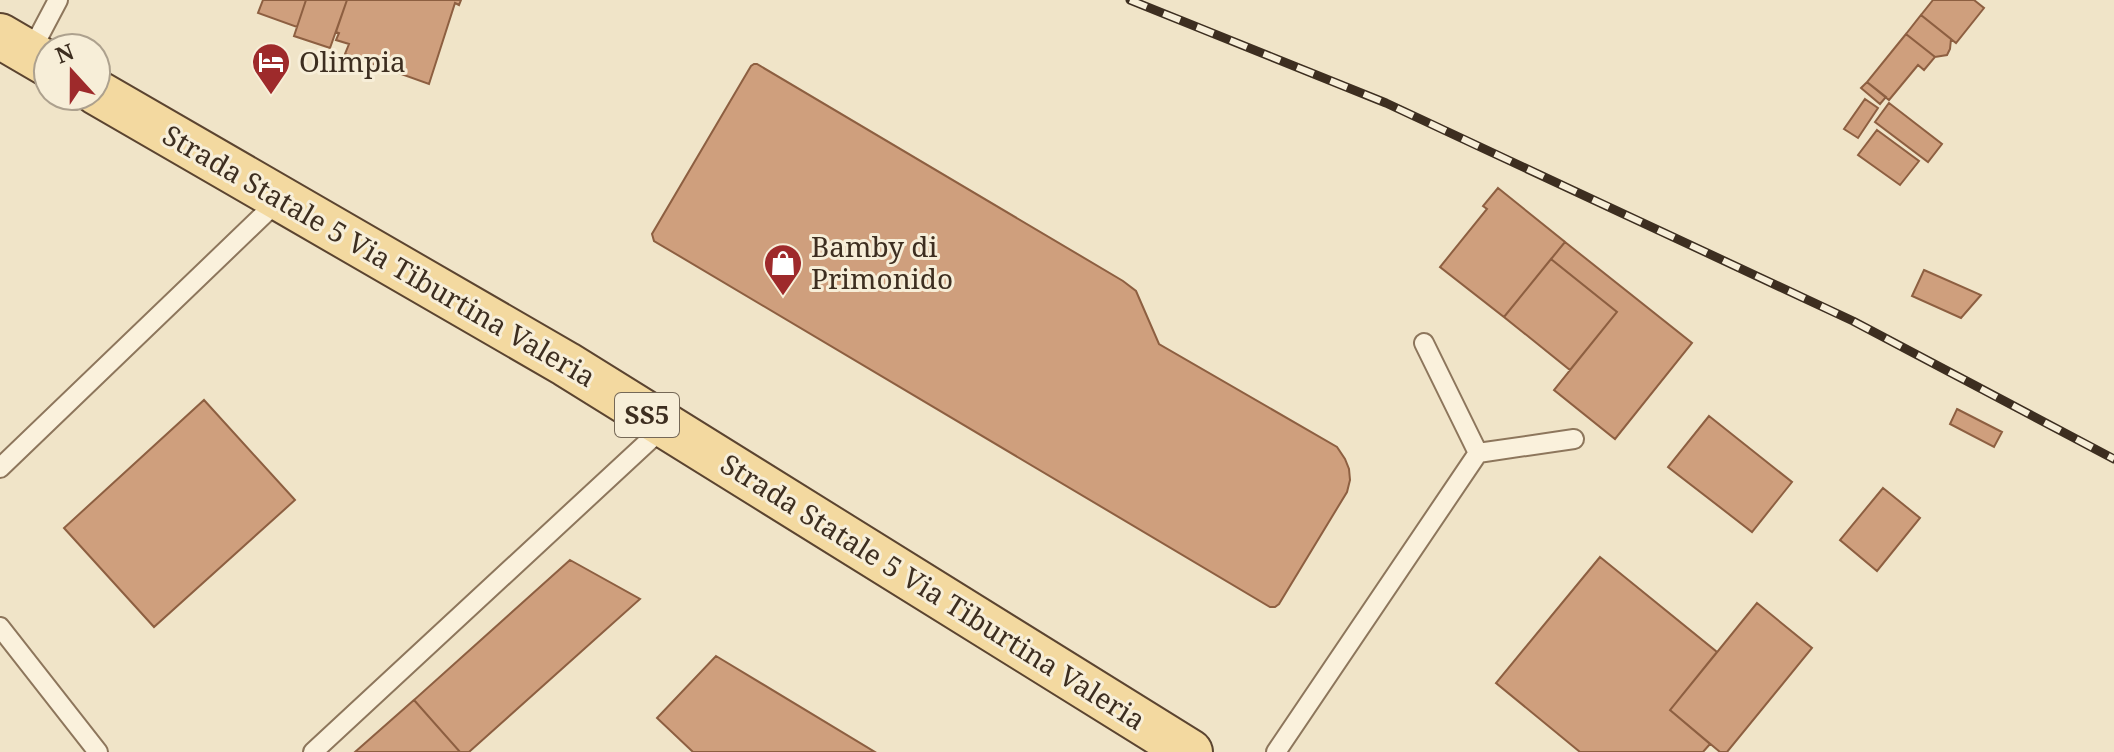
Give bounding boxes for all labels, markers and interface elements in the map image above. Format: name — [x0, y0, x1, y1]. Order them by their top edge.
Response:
north arrow — [32, 32, 112, 112]
text: N — [51, 35, 78, 70]
hotel icon: Olimpia — [250, 41, 292, 96]
place label: Olimpia — [299, 42, 406, 80]
street label: Strada Statale 5 Via Tiburtina Valeria — [156, 115, 603, 395]
place label: Bamby di Primonido — [811, 227, 953, 297]
shop icon: Bamby di Primonido — [762, 242, 804, 297]
road number: SS5 — [615, 393, 679, 437]
street label: Strada Statale 5 Via Tiburtina Valeria — [714, 444, 1153, 738]

